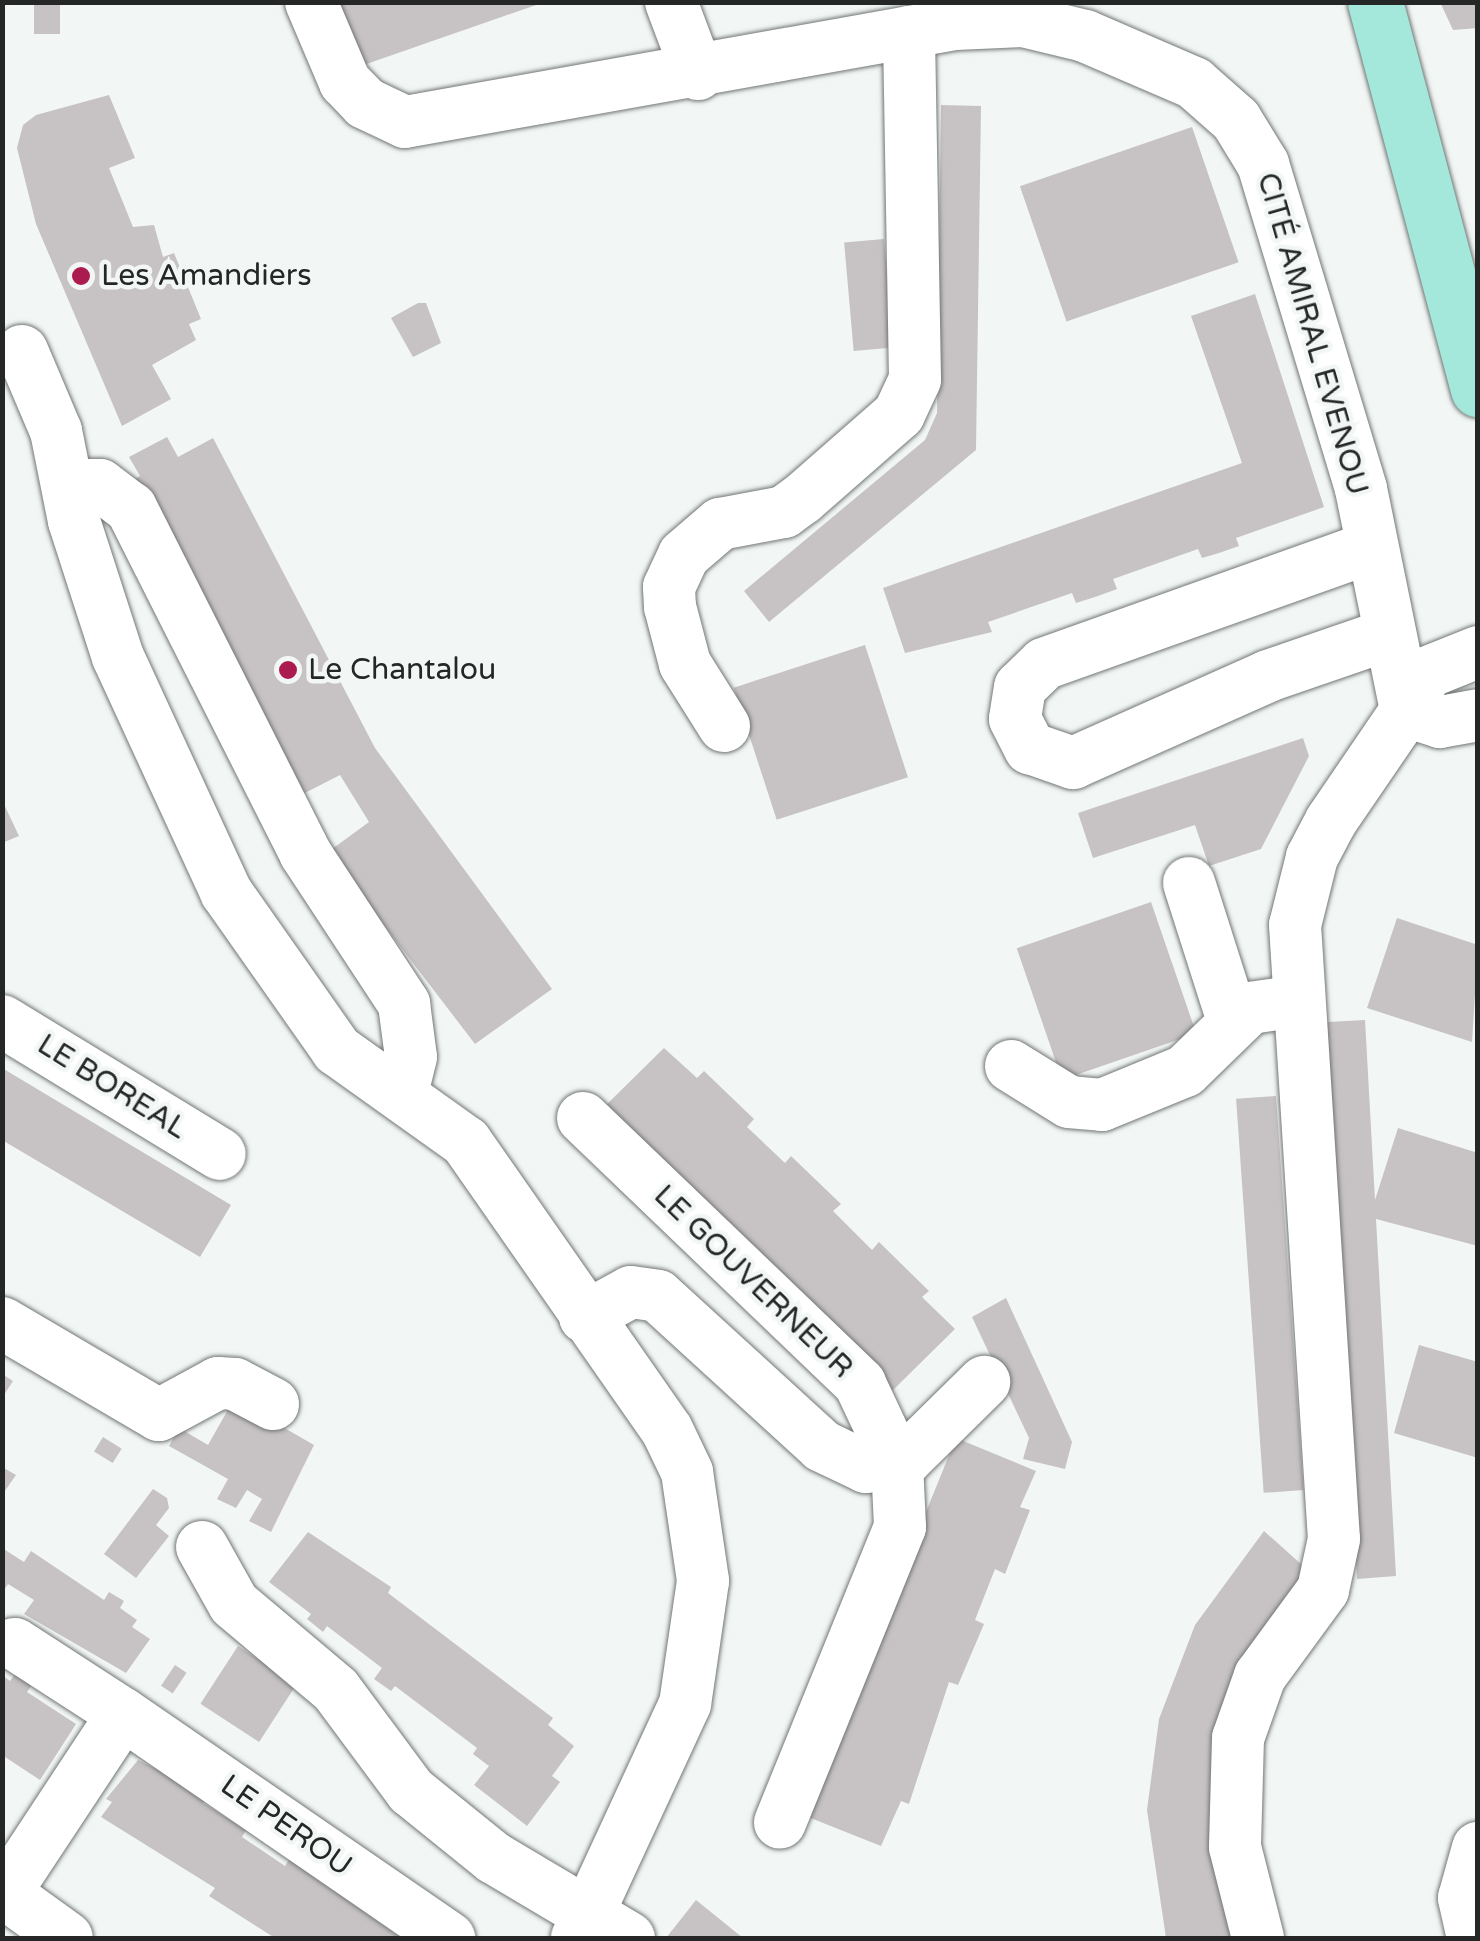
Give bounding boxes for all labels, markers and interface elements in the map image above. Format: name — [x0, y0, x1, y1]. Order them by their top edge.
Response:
street label: CITÉ AMIRAL EVENOU — [1249, 169, 1375, 499]
place label: Les Amandiers — [101, 258, 312, 294]
marker: Les Amandiers — [70, 265, 92, 287]
place label: Le Chantalou — [308, 652, 496, 688]
marker: Le Chantalou — [277, 659, 299, 681]
street label: LE BOREAL — [31, 1027, 193, 1147]
street label: LE GOUVERNEUR — [646, 1178, 860, 1386]
street label: LE PEROU — [213, 1768, 359, 1884]

